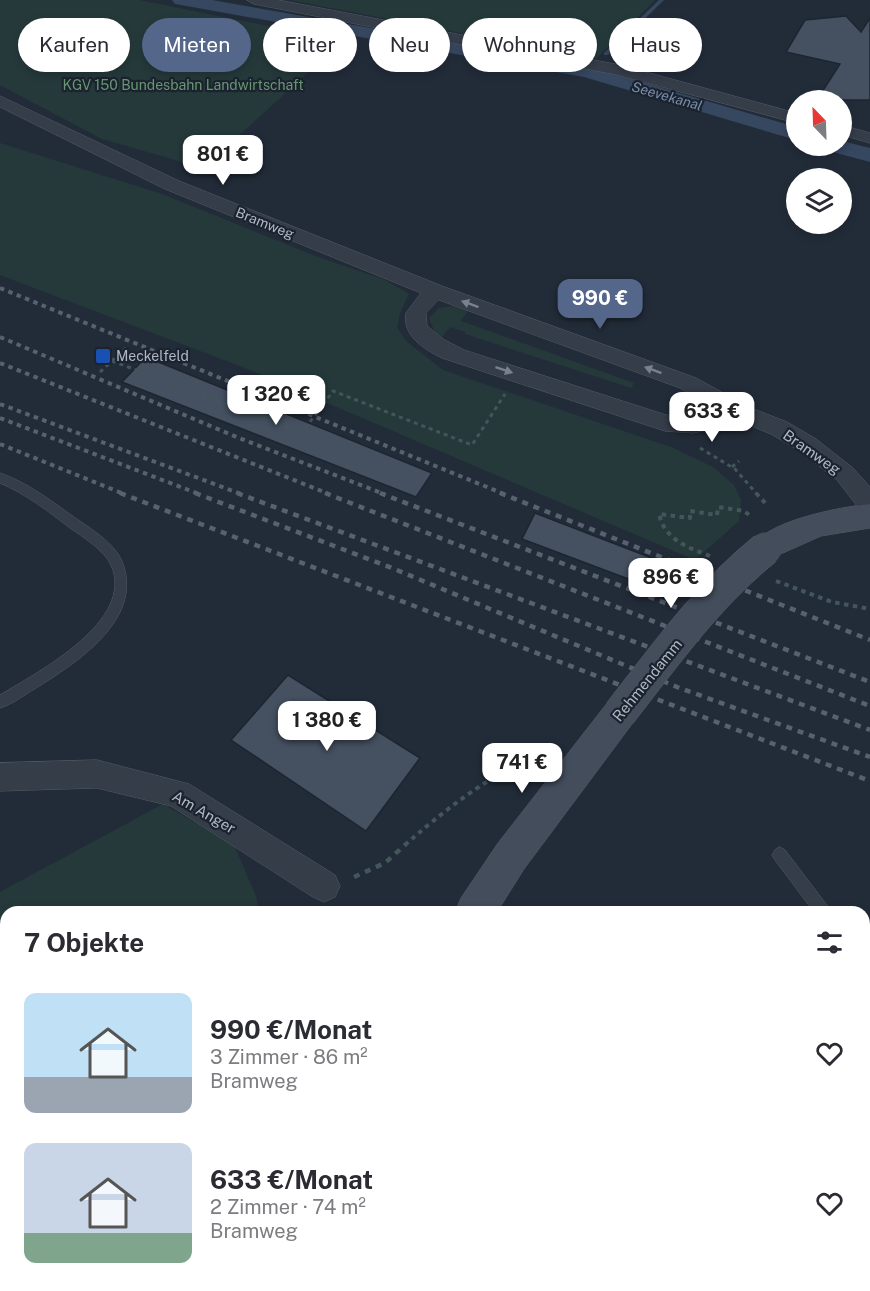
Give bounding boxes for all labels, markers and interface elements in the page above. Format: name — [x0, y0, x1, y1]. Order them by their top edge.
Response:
chip: Kaufen — [18, 18, 130, 72]
chip: Mieten — [142, 18, 251, 72]
chip: Filter — [263, 18, 357, 72]
chip: Neu — [369, 18, 450, 72]
chip: Wohnung — [462, 18, 597, 72]
chip: Haus — [609, 18, 702, 72]
park label: KGV 150 Bundesbahn Landwirtschaft — [62, 77, 304, 93]
water label: Seevekanal — [630, 78, 704, 114]
north arrow — [786, 90, 852, 156]
map controls — [786, 90, 852, 234]
pin: 801 € — [181, 135, 265, 186]
text: 801 € — [197, 142, 249, 166]
button: layers — [786, 168, 852, 234]
street label: Bramweg — [233, 204, 297, 242]
pin: 990 € — [558, 279, 642, 330]
text: 990 € — [572, 286, 628, 310]
one-way arrow — [461, 298, 479, 308]
marker: Meckelfeld — [94, 347, 112, 365]
place label: Meckelfeld — [116, 348, 189, 364]
one-way arrow — [644, 365, 662, 375]
one-way arrow — [495, 366, 513, 376]
pin: 1 320 € — [221, 375, 331, 426]
text: 1 320 € — [241, 382, 311, 406]
pin: 633 € — [670, 392, 754, 443]
text: 633 € — [683, 399, 741, 423]
street label: Bramweg — [780, 426, 844, 478]
pin: 896 € — [629, 558, 713, 609]
text: 896 € — [642, 565, 700, 589]
street label: Rehmendamm — [609, 636, 685, 724]
pin: 1 380 € — [272, 701, 382, 752]
text: 1 380 € — [292, 708, 362, 732]
pin: 741 € — [480, 743, 564, 794]
text: 741 € — [496, 750, 548, 774]
street label: Am Anger — [169, 787, 239, 837]
icon: filters — [813, 926, 846, 959]
text: 7 Objekte — [24, 927, 144, 958]
text: 990 €/Monat — [210, 1014, 372, 1045]
icon: home — [72, 1017, 144, 1089]
icon: heart — [813, 1037, 846, 1070]
text: 3 Zimmer · 86 m² — [210, 1045, 368, 1069]
text: Bramweg — [210, 1069, 298, 1093]
text: 633 €/Monat — [210, 1164, 373, 1195]
icon: home — [72, 1167, 144, 1239]
icon: heart — [813, 1187, 846, 1220]
text: 2 Zimmer · 74 m² — [210, 1195, 366, 1219]
text: Bramweg — [210, 1219, 298, 1243]

